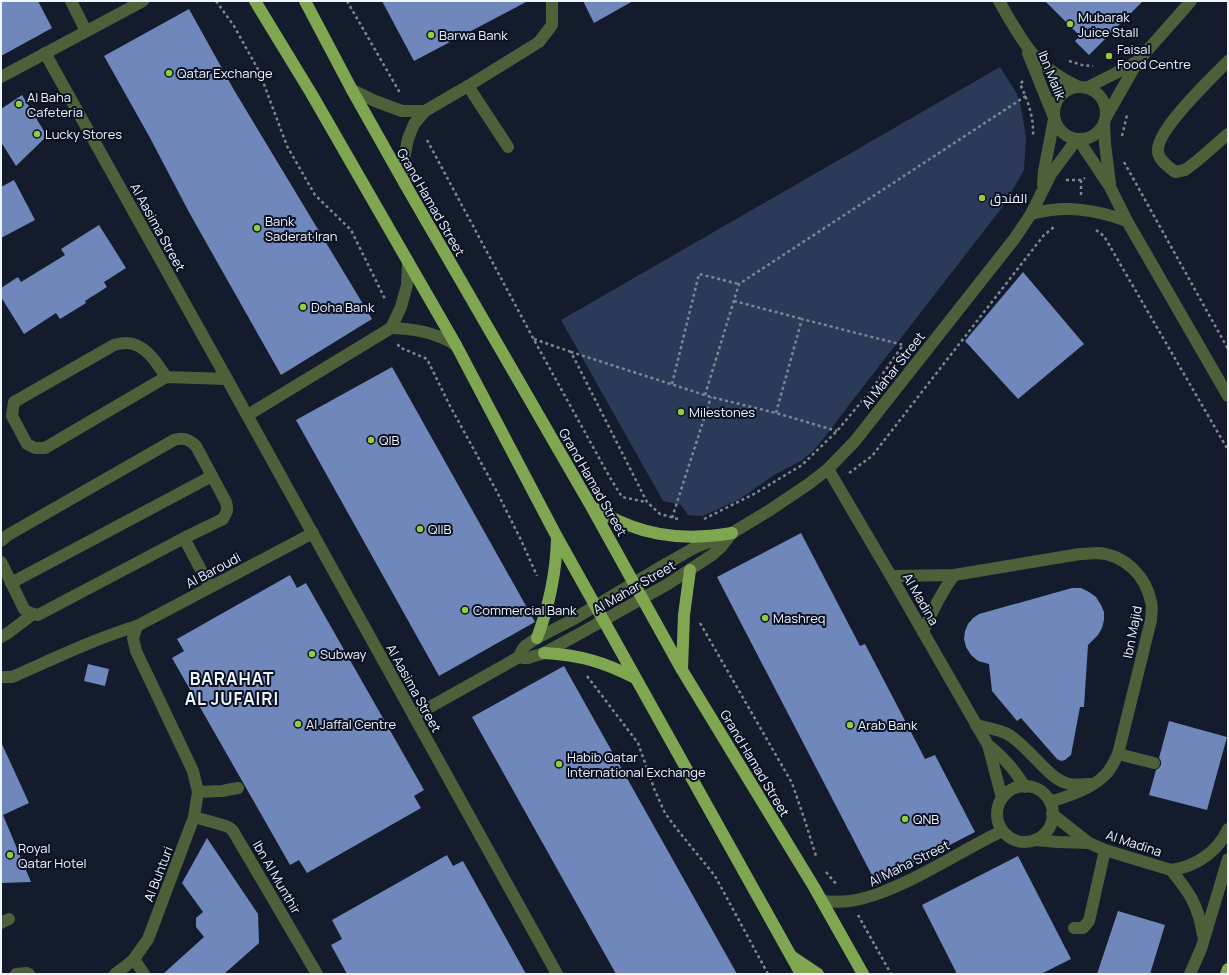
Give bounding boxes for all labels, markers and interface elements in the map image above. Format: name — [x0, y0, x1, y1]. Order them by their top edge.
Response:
place label: Mubarak Juice Stall — [1078, 8, 1139, 41]
marker: Mubarak Juice Stall — [1065, 19, 1075, 29]
place label: Barwa Bank — [439, 26, 508, 44]
marker: Barwa Bank — [426, 30, 436, 40]
place label: Faisal Food Centre — [1117, 40, 1191, 73]
street label: Ibn Malik — [1034, 48, 1070, 103]
marker: Faisal Food Centre — [1104, 51, 1114, 61]
place label: Qatar Exchange — [177, 64, 273, 82]
marker: Qatar Exchange — [164, 68, 174, 78]
place label: Al Baha Cafeteria — [27, 88, 83, 121]
marker: Al Baha Cafeteria — [14, 99, 24, 109]
place label: Lucky Stores — [45, 125, 122, 143]
marker: Lucky Stores — [32, 129, 42, 139]
street label: Grand Hamad Street — [393, 145, 469, 259]
street label: Al Aasima Street — [126, 180, 190, 274]
place label: الفندق — [990, 189, 1027, 207]
marker: الفندق — [977, 193, 987, 203]
place label: Bank Saderat Iran — [265, 212, 337, 245]
marker: Bank Saderat Iran — [252, 223, 262, 233]
place label: Doha Bank — [311, 298, 375, 316]
marker: Doha Bank — [298, 302, 308, 312]
street label: Al Mahar Street — [857, 328, 929, 412]
place label: Milestones — [689, 403, 755, 421]
marker: Milestones — [676, 407, 686, 417]
street label: Grand Hamad Street — [555, 425, 631, 539]
place label: QIB — [379, 431, 399, 449]
marker: QIB — [366, 435, 376, 445]
place label: QIIB — [428, 520, 451, 538]
marker: QIIB — [415, 524, 425, 534]
street label: Al Baroudi — [182, 548, 244, 592]
street label: Al Mahar Street — [589, 556, 679, 618]
street label: Al Madina — [899, 570, 943, 628]
place label: Commercial Bank — [473, 601, 577, 619]
street label: Ibn Majid — [1118, 604, 1146, 660]
marker: Commercial Bank — [460, 605, 470, 615]
place label: Mashreq — [773, 609, 826, 627]
marker: Mashreq — [760, 613, 770, 623]
street label: Al Aasima Street — [382, 641, 446, 735]
place label: Subway — [320, 645, 367, 663]
marker: Subway — [307, 649, 317, 659]
district label: BARAHAT AL JUFAIRI — [185, 667, 279, 710]
street label: Grand Hamad Street — [716, 706, 794, 820]
place label: Al Jaffal Centre — [306, 715, 397, 733]
place label: Arab Bank — [858, 716, 918, 734]
marker: Al Jaffal Centre — [293, 719, 303, 729]
marker: Arab Bank — [845, 720, 855, 730]
place label: Habib Qatar International Exchange — [567, 748, 706, 781]
marker: Habib Qatar International Exchange — [554, 759, 564, 769]
place label: QNB — [913, 810, 939, 828]
marker: QNB — [900, 814, 910, 824]
street label: Al Madina — [1104, 826, 1164, 860]
street label: Al Maha Street — [866, 836, 952, 890]
street label: Ibn Al Munthir — [249, 837, 305, 917]
place label: Royal Qatar Hotel — [18, 839, 87, 872]
street label: Al Buhturi — [139, 844, 177, 904]
marker: Royal Qatar Hotel — [5, 850, 15, 860]

